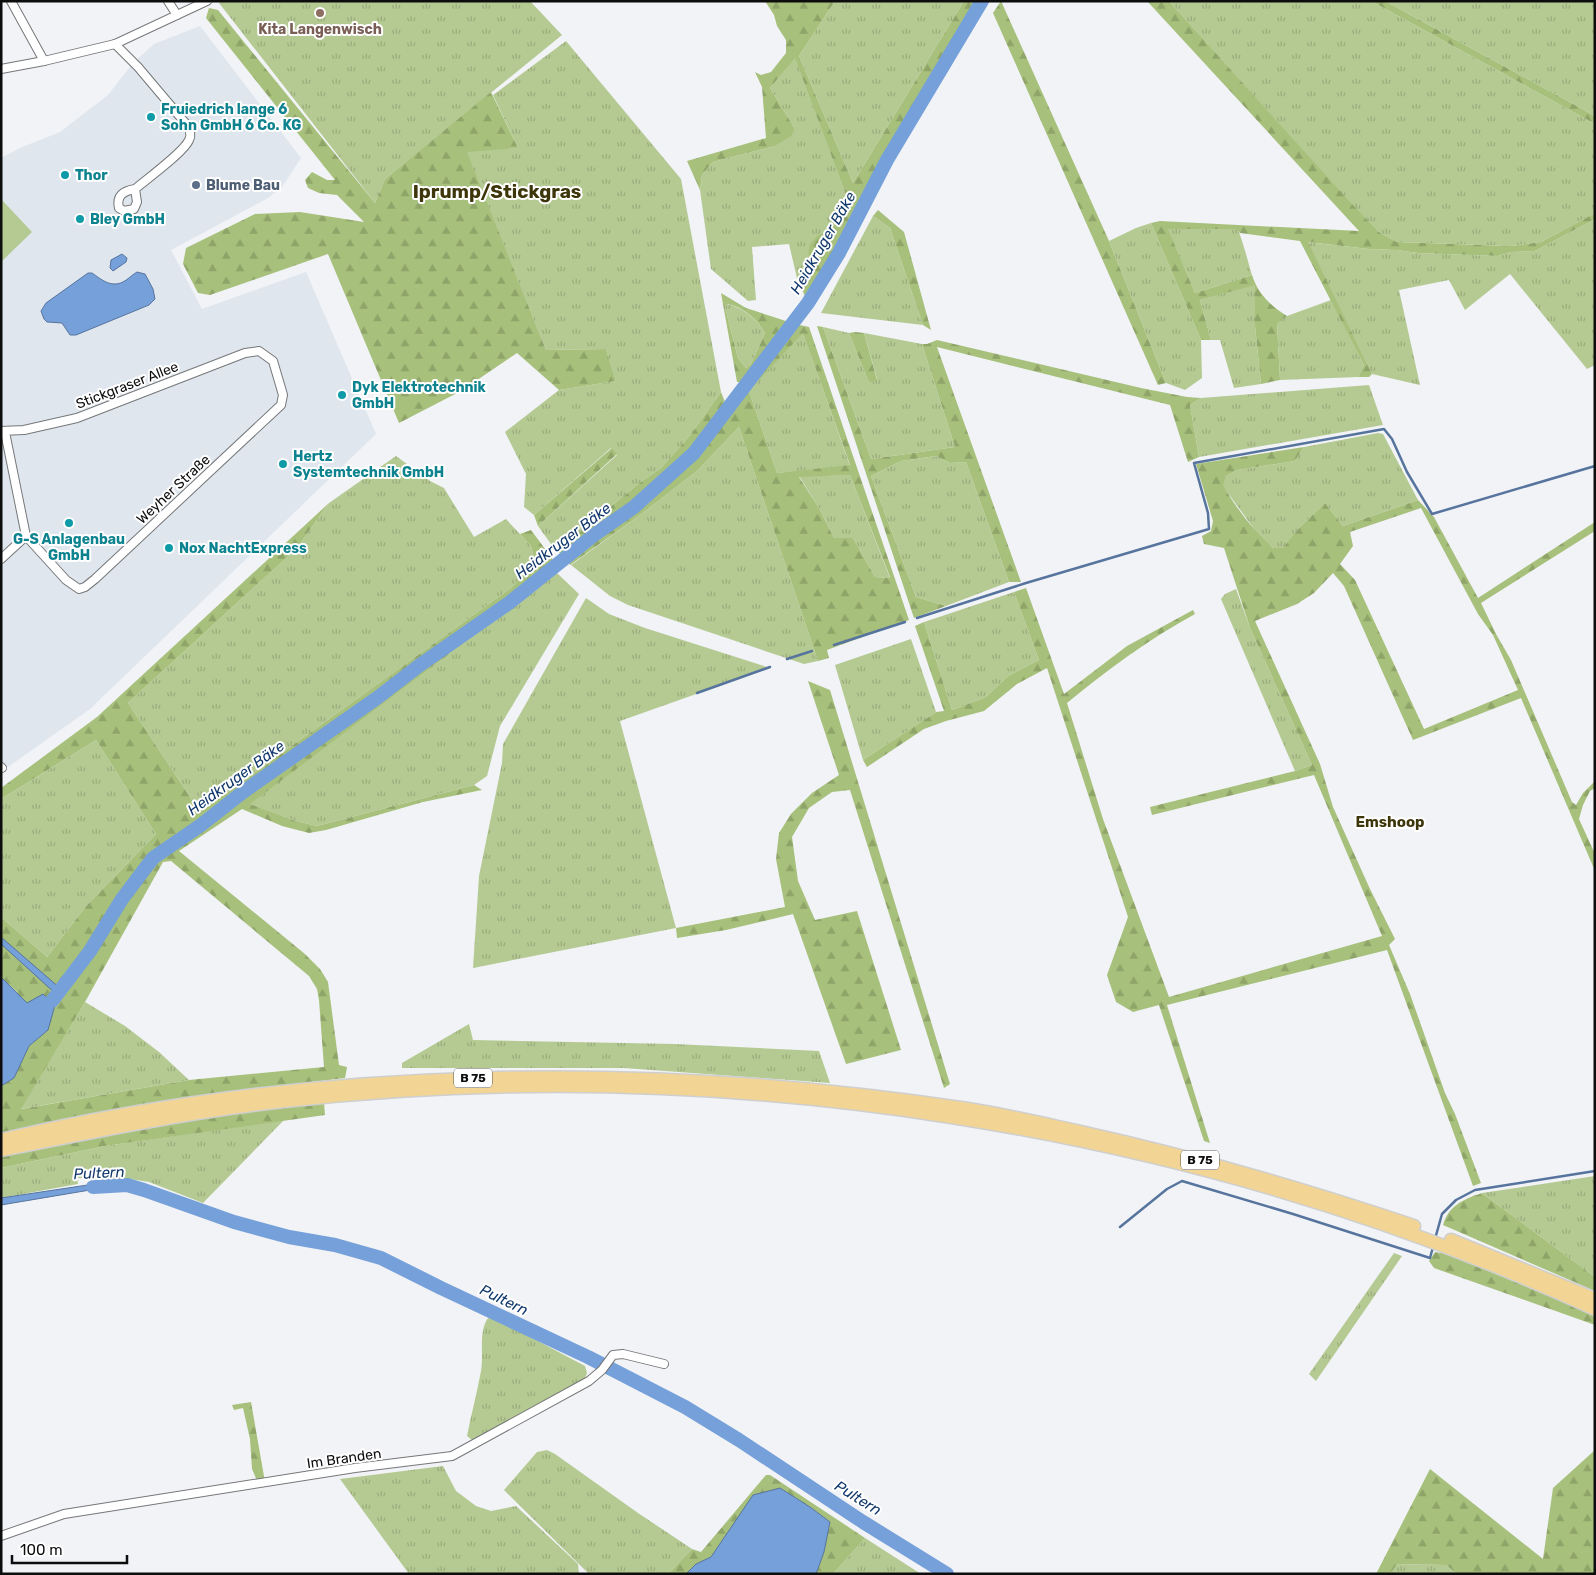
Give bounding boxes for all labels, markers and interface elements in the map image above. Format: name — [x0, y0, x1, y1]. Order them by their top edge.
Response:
marker: Kita Langenwisch — [314, 7, 326, 19]
place label: Kita Langenwisch — [258, 21, 382, 38]
place label: Fruiedrich lange 6 Sohn GmbH 6 Co. KG — [161, 101, 301, 134]
marker: Fruiedrich lange 6 Sohn GmbH 6 Co. KG — [145, 111, 157, 123]
place label: Thor — [75, 167, 108, 184]
marker: Thor — [59, 169, 71, 181]
place label: Blume Bau — [206, 177, 280, 194]
marker: Blume Bau — [190, 179, 202, 191]
district label: Iprump/Stickgras — [413, 180, 581, 203]
water label: Heidkruger Bäke — [786, 188, 860, 297]
place label: Bley GmbH — [90, 211, 165, 228]
marker: Bley GmbH — [74, 213, 86, 225]
street label: Stickgraser Allee — [74, 358, 181, 413]
place label: Dyk Elektrotechnik GmbH — [352, 379, 487, 412]
marker: Dyk Elektrotechnik GmbH — [336, 389, 348, 401]
place label: Hertz Systemtechnik GmbH — [293, 448, 444, 481]
street label: Weyher Straße — [133, 451, 214, 528]
marker: Hertz Systemtechnik GmbH — [277, 458, 289, 470]
water label: Heidkruger Bäke — [512, 499, 615, 583]
marker: G-S Anlagenbau GmbH — [63, 517, 75, 529]
place label: G-S Anlagenbau GmbH — [13, 531, 125, 564]
place label: Nox NachtExpress — [179, 540, 307, 557]
marker: Nox NachtExpress — [163, 542, 175, 554]
water label: Heidkruger Bäke — [184, 737, 288, 819]
district label: Emshoop — [1355, 813, 1425, 831]
road number: B 75 — [454, 1068, 492, 1088]
road number: B 75 — [1181, 1150, 1219, 1170]
water label: Pultern — [73, 1163, 125, 1183]
water label: Pultern — [477, 1281, 531, 1319]
street label: Im Branden — [306, 1445, 382, 1472]
water label: Pultern — [831, 1477, 885, 1519]
scale bar — [12, 1532, 128, 1564]
text: 100 m — [20, 1541, 62, 1559]

